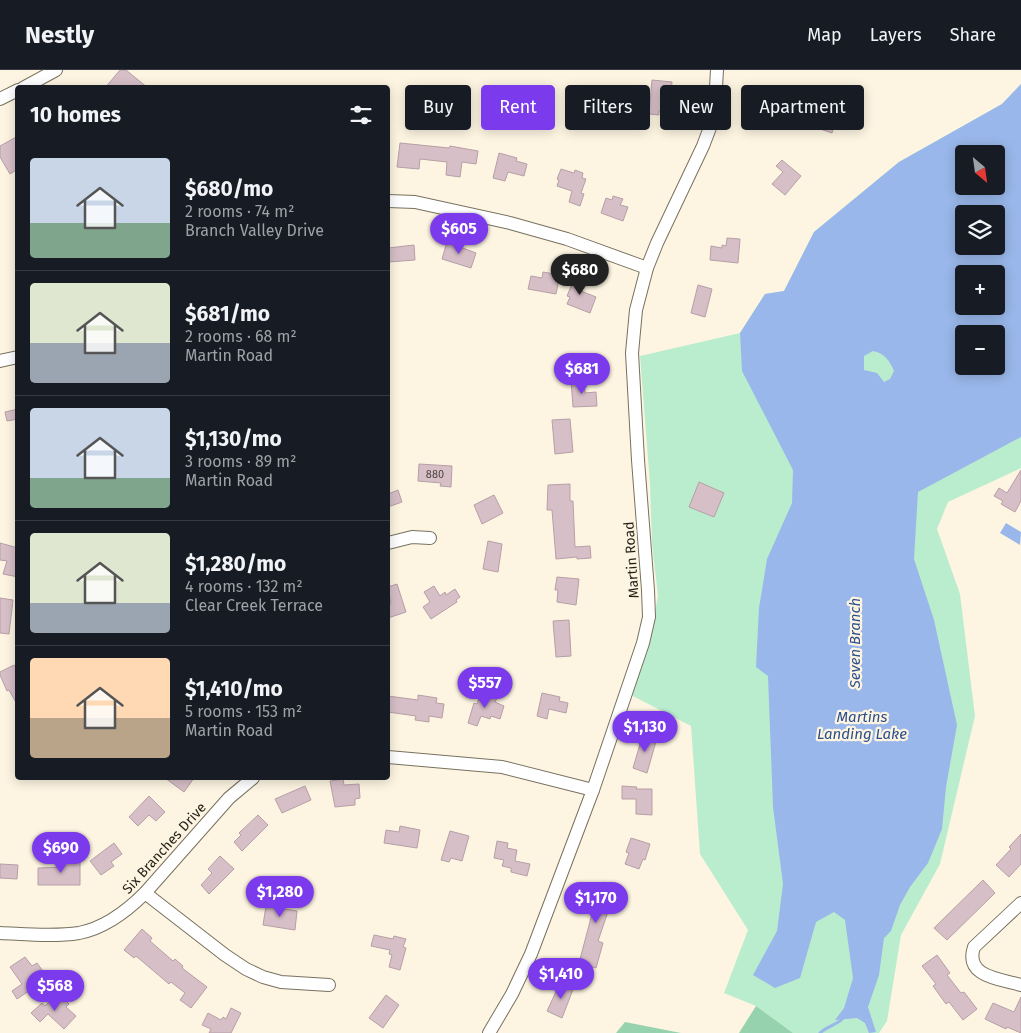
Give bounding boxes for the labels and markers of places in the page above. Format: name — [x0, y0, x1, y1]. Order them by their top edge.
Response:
pin: $605 — [429, 212, 489, 255]
pin: $680 — [550, 254, 610, 296]
pin: $681 — [552, 352, 612, 395]
pin: $557 — [455, 666, 515, 709]
pin: $1,130 — [604, 710, 686, 753]
pin: $690 — [31, 832, 91, 874]
pin: $1,280 — [239, 876, 321, 918]
pin: $1,170 — [555, 882, 637, 924]
pin: $1,410 — [520, 958, 602, 1000]
pin: $568 — [25, 970, 85, 1012]

